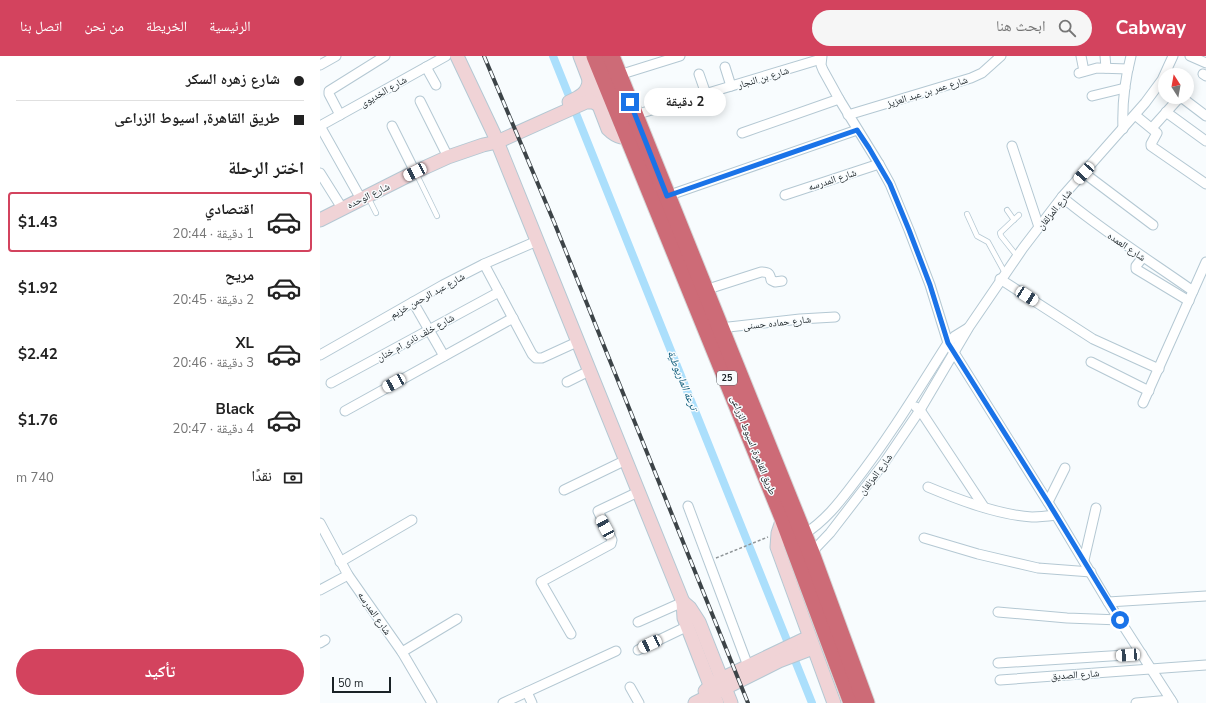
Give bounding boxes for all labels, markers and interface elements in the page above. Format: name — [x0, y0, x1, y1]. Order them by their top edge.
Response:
search box — [812, 10, 1092, 46]
text: Cabway — [1116, 15, 1186, 41]
text: ابحث هنا — [996, 16, 1046, 36]
text: اتصل بنا — [20, 17, 62, 36]
text: من نحن — [84, 17, 124, 36]
text: الخريطة — [146, 17, 187, 36]
text: الرئيسية — [209, 17, 251, 36]
icon: search — [1056, 17, 1078, 39]
street label: شارع بن النجار — [735, 63, 791, 93]
north arrow — [1158, 68, 1194, 104]
map controls — [1158, 68, 1194, 104]
text: شارع زهره السكر — [186, 69, 280, 89]
street label: شارع الخديوى — [358, 73, 410, 111]
street label: شارع عمر بن عبد العزيز — [884, 73, 970, 111]
callout: 2 دقيقة — [644, 88, 726, 116]
route end — [621, 93, 639, 111]
text: 2 دقيقة — [666, 93, 704, 111]
text: طريق القاهرة, اسيوط الزراعى — [114, 108, 280, 128]
text: اختر الرحلة — [228, 156, 304, 180]
car — [1072, 160, 1096, 186]
car — [402, 161, 428, 183]
street label: شارع المدرسه — [806, 165, 859, 194]
street label: شارع الوحده — [345, 179, 393, 212]
street label: شارع المزلقان — [1034, 186, 1076, 233]
text: اقتصادي — [205, 199, 254, 219]
icon: car — [266, 204, 302, 240]
text: $1.43 — [18, 212, 58, 232]
text: 1 دقيقة · 20:44 — [173, 225, 254, 243]
street label: شارع العمده — [1105, 229, 1149, 265]
text: مريح — [225, 265, 254, 285]
street label: شارع عبد الرحمن خزيم — [388, 269, 468, 322]
icon: car — [266, 270, 302, 306]
text: $1.92 — [18, 278, 58, 298]
car — [1014, 284, 1040, 308]
text: 2 دقيقة · 20:45 — [173, 291, 254, 309]
street label: شارع خلف نادى ام خنان — [374, 311, 457, 365]
street label: شارع حماده حسنى — [742, 312, 812, 334]
text: XL — [235, 333, 254, 353]
icon: car — [266, 336, 302, 372]
text: $2.42 — [18, 344, 58, 364]
water label: ترعة الماريوطية — [664, 348, 702, 415]
text: 3 دقيقة · 20:46 — [173, 354, 254, 372]
road number: 25 — [717, 371, 737, 385]
car — [381, 372, 407, 394]
street label: طريق القاهرة, اسيوط الزراعى — [727, 394, 780, 498]
text: Black — [216, 399, 254, 419]
icon: car — [266, 402, 302, 438]
text: $1.76 — [18, 410, 58, 430]
text: 4 دقيقة · 20:47 — [173, 420, 254, 438]
street label: شارع المزلقان — [856, 451, 896, 498]
text: نقدًا — [251, 466, 272, 486]
icon: cash — [282, 467, 304, 489]
text: 740 m — [16, 469, 54, 487]
car — [594, 514, 616, 540]
street label: شارع المدرسه — [354, 589, 394, 638]
route start — [1111, 611, 1129, 629]
car — [637, 633, 663, 655]
car — [1116, 648, 1140, 662]
button: تأكيد — [16, 649, 304, 695]
street label: شارع الصديق — [1050, 666, 1100, 684]
scale bar — [332, 675, 391, 694]
text: 50 m — [338, 676, 363, 691]

